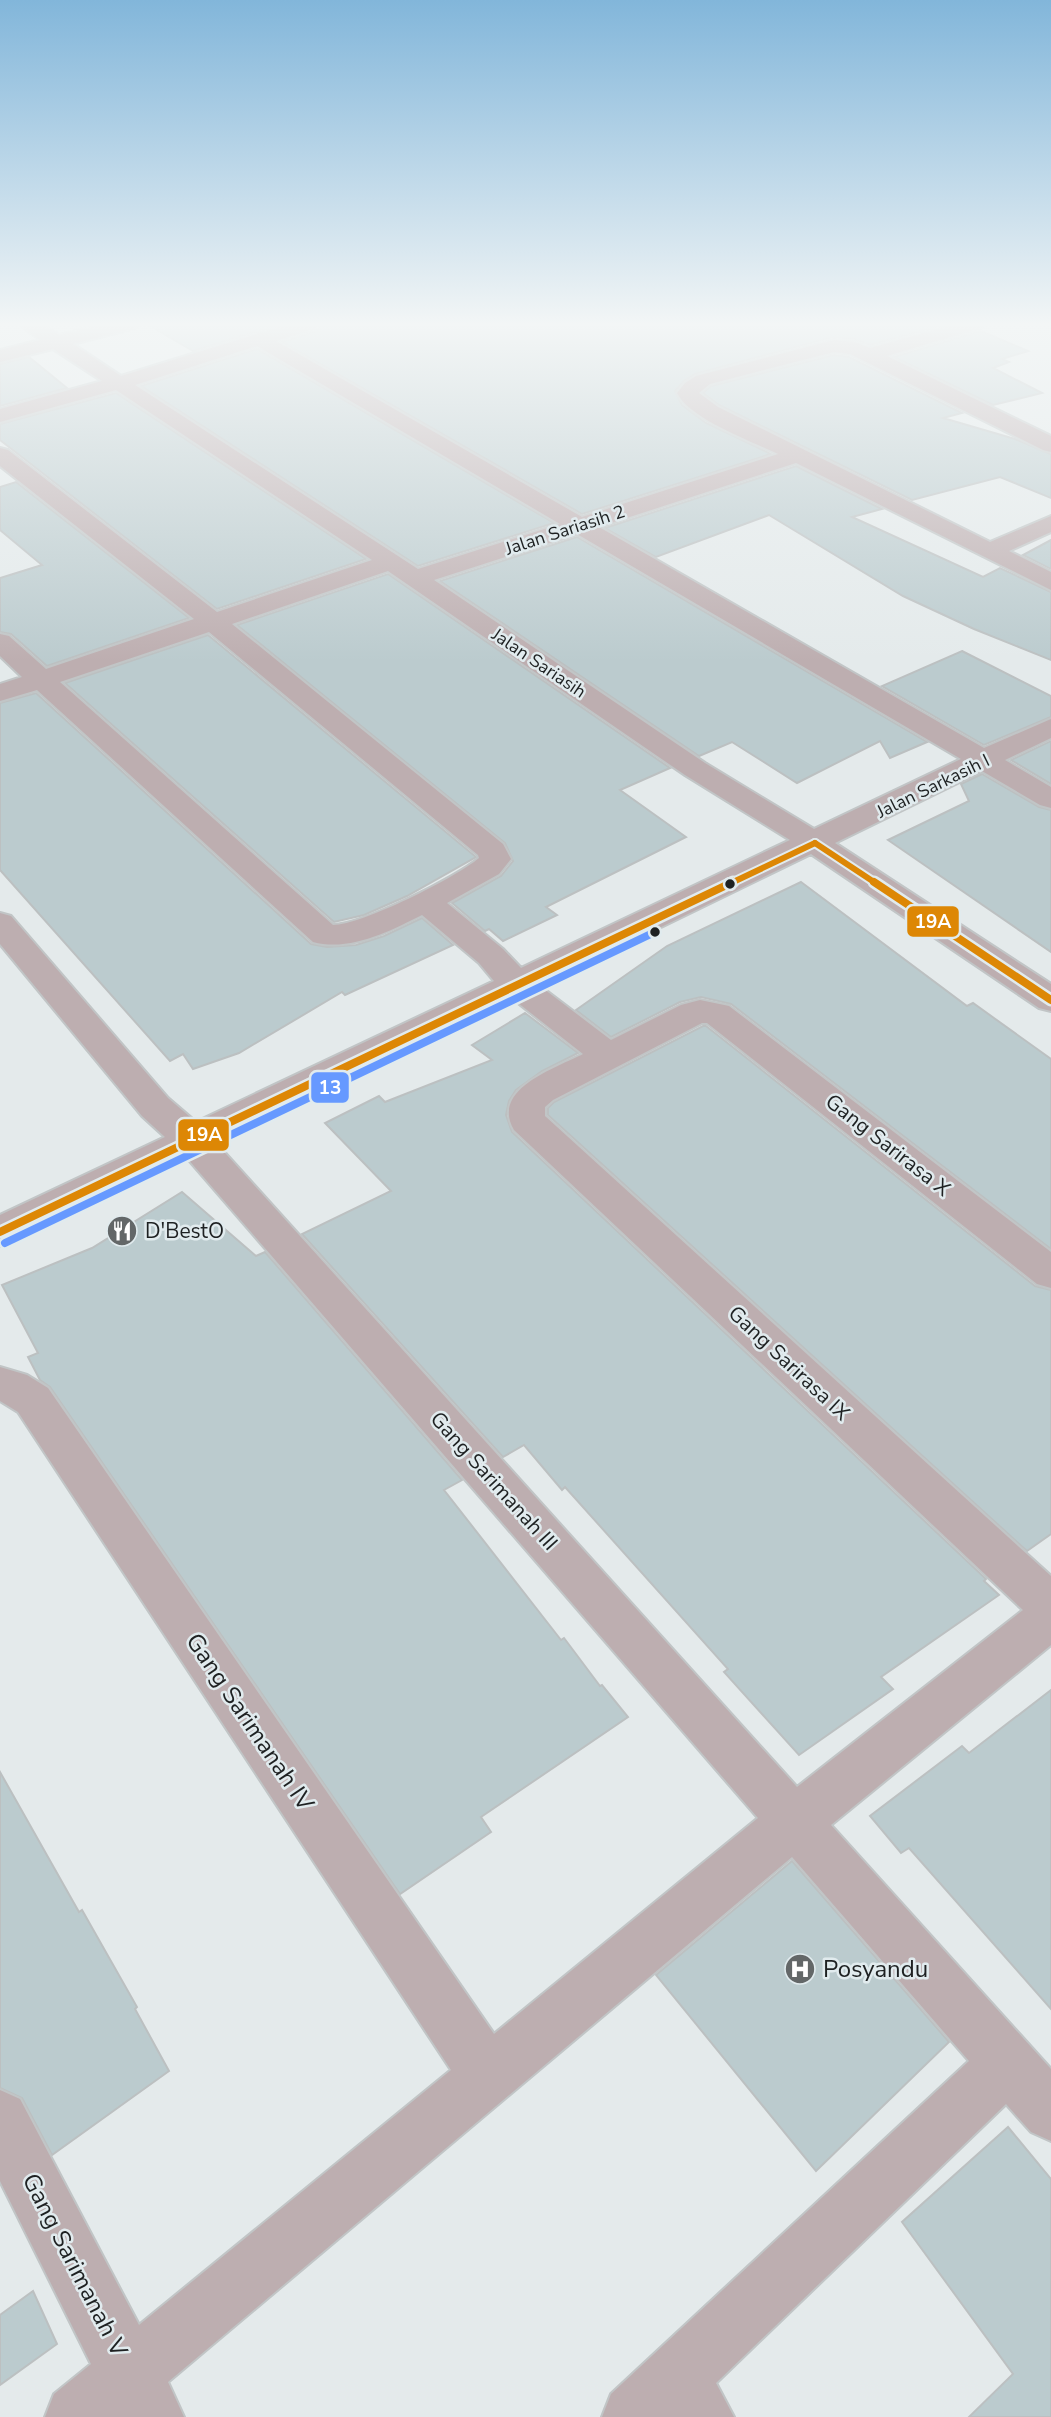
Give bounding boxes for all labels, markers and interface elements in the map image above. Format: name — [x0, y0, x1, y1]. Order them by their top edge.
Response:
street label: Jalan Sariasih 2 — [501, 499, 628, 561]
street label: Jalan Sariasih — [486, 622, 591, 703]
street label: Jalan Sarkasih I — [872, 748, 993, 824]
unlabelled marker — [723, 877, 737, 891]
line badge: 19A — [906, 905, 960, 938]
text: 19A — [915, 909, 952, 935]
unlabelled marker — [648, 925, 662, 939]
line badge: 13 — [310, 1071, 350, 1104]
text: 13 — [319, 1075, 341, 1101]
street label: Gang Sarirasa X — [820, 1087, 956, 1203]
line badge: 19A — [177, 1118, 230, 1152]
text: 19A — [186, 1122, 223, 1148]
restaurant icon: D'BestO — [105, 1214, 139, 1248]
place label: D'BestO — [145, 1217, 224, 1245]
street label: Gang Sarirasa IX — [722, 1299, 856, 1427]
street label: Gang Sarimanah III — [424, 1405, 564, 1557]
street label: Gang Sarimanah IV — [179, 1627, 322, 1817]
hospital icon: Posyandu — [783, 1952, 817, 1986]
place label: Posyandu — [823, 1953, 928, 1985]
street label: Gang Sarimanah V — [15, 2168, 135, 2362]

